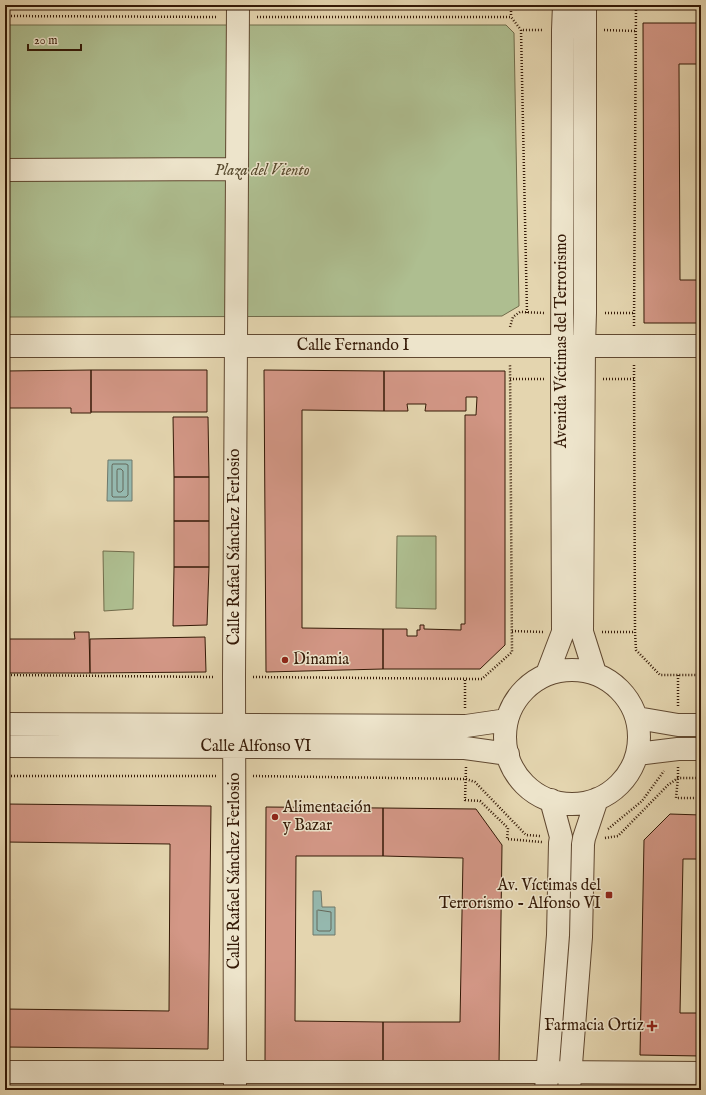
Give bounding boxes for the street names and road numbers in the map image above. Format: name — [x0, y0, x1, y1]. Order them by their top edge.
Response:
street label: Avenida Víctimas del Terrorismo — [552, 234, 572, 449]
street label: Calle Fernando I — [297, 336, 409, 356]
street label: Calle Rafael Sánchez Ferlosio — [225, 448, 245, 645]
street label: Calle Alfonso VI — [201, 737, 312, 757]
street label: Calle Rafael Sánchez Ferlosio — [225, 772, 245, 969]

